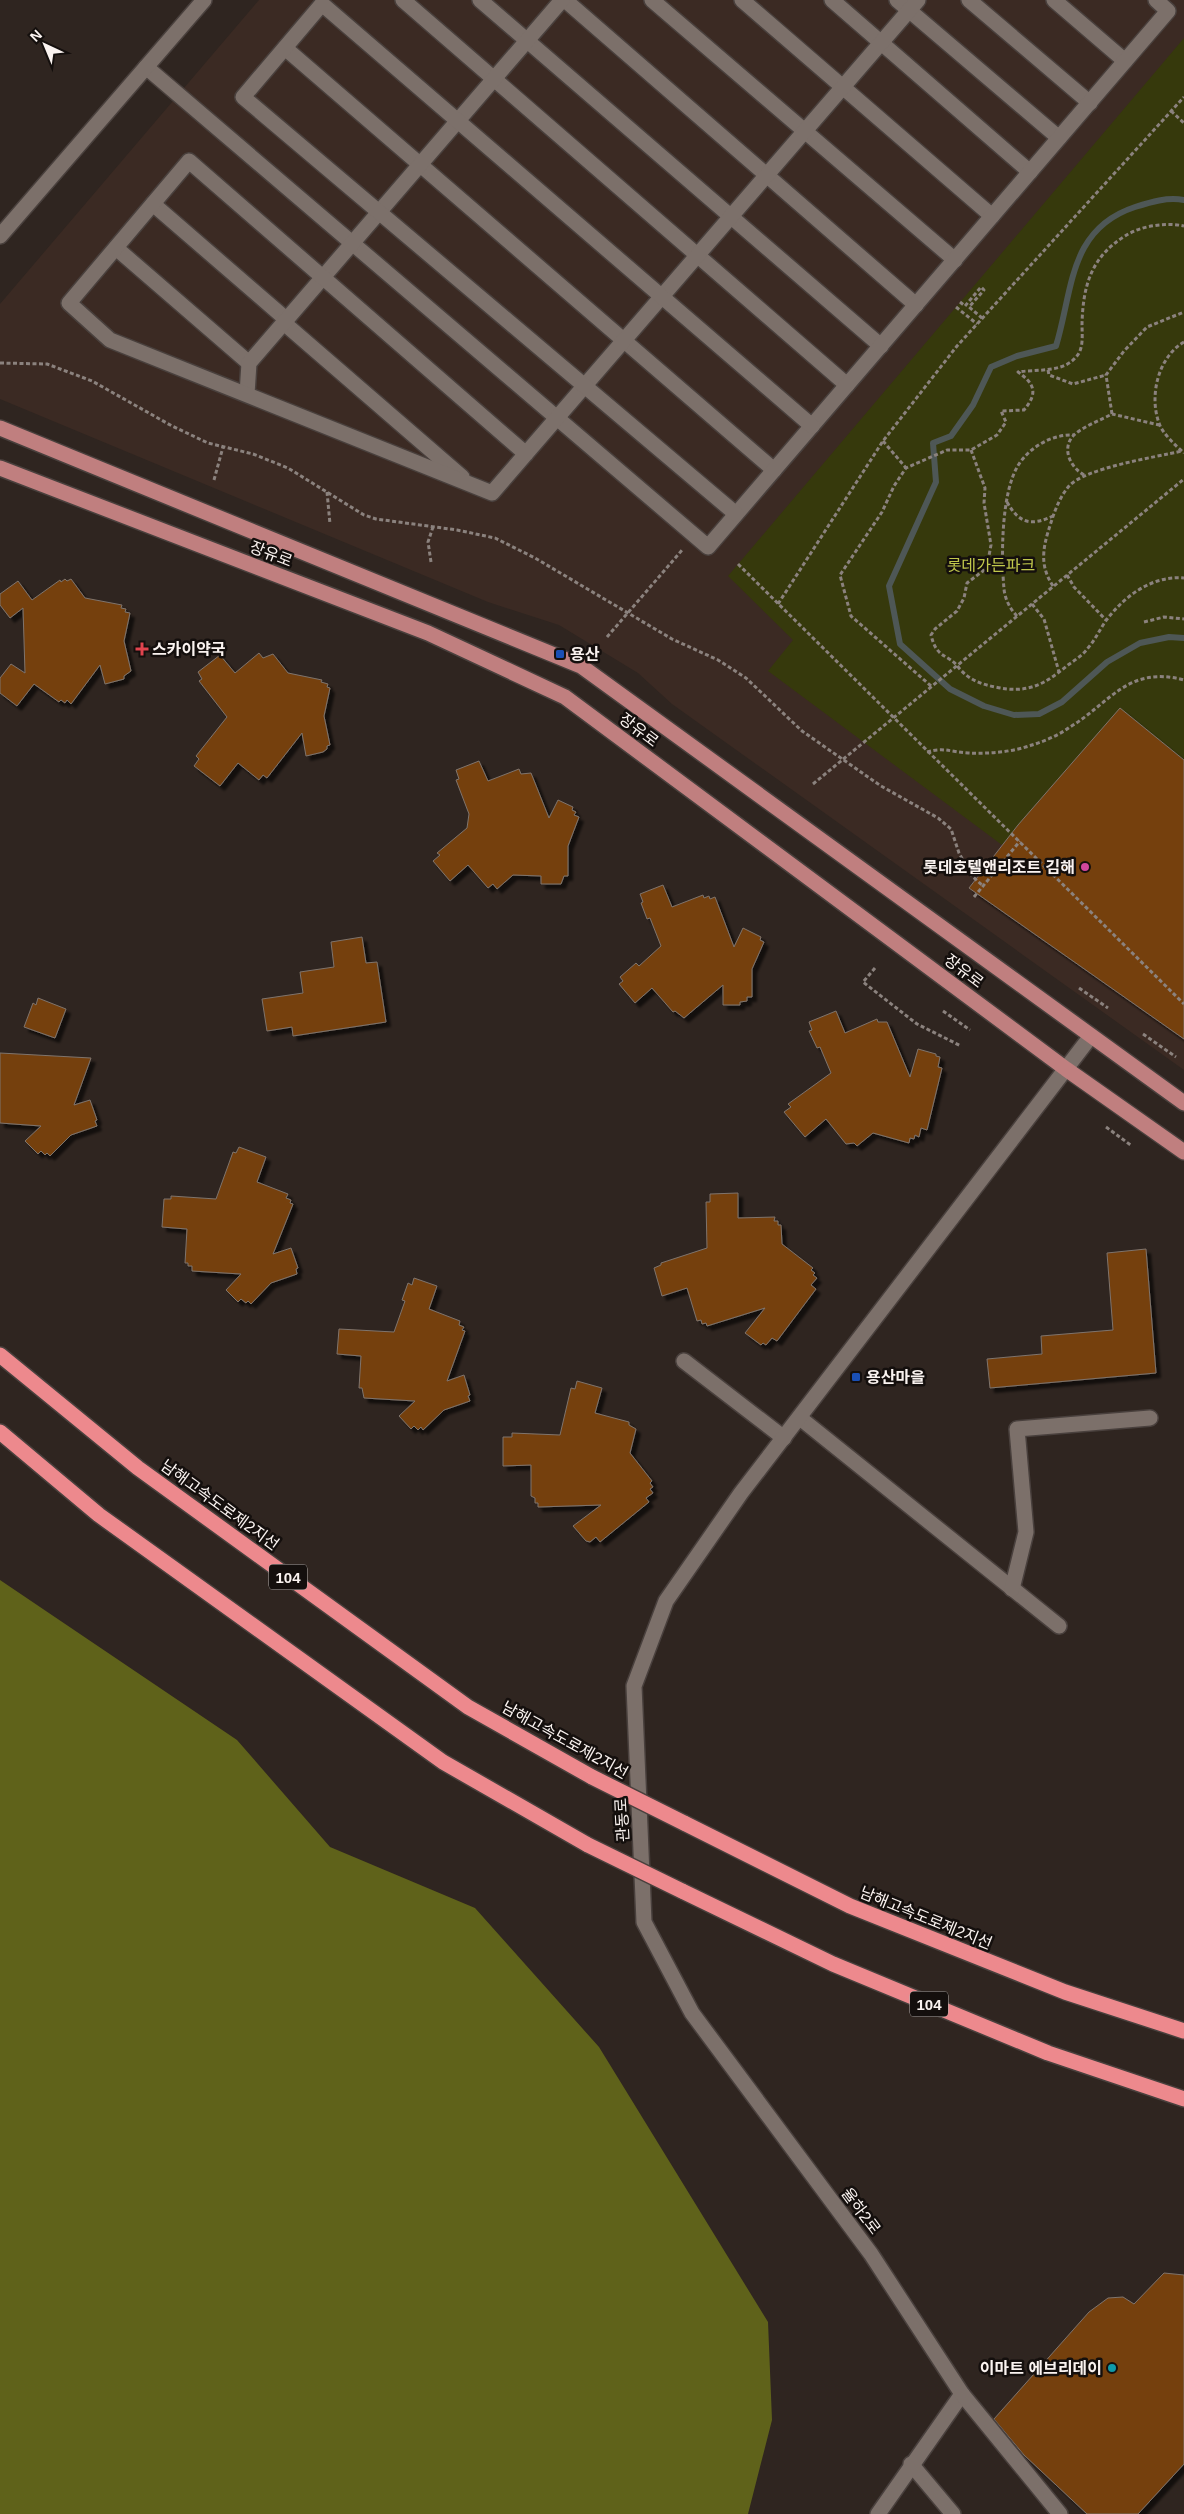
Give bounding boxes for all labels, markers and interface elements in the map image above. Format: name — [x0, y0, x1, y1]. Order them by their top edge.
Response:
north arrow — [20, 20, 70, 70]
text: N — [27, 26, 45, 45]
street label: 장유로 — [247, 538, 295, 570]
park label: 롯데가든파크 — [947, 557, 1035, 574]
place label: 스카이약국 — [152, 641, 226, 658]
marker: 스카이약국 — [136, 643, 148, 655]
place label: 용산 — [570, 646, 600, 663]
marker: 용산 — [554, 648, 566, 660]
street label: 장유로 — [616, 710, 662, 750]
place label: 롯데호텔앤리조트 김해 — [923, 859, 1075, 876]
marker: 롯데호텔앤리조트 김해 — [1079, 861, 1091, 873]
street label: 장유로 — [941, 951, 987, 991]
place label: 용산마을 — [866, 1369, 925, 1386]
marker: 용산마을 — [850, 1371, 862, 1383]
street label: 남해고속도로제2지선 — [158, 1457, 282, 1553]
road number: 104 — [269, 1564, 307, 1590]
street label: 남해고속도로제2지선 — [499, 1698, 631, 1782]
street label: 관동로 — [612, 1797, 632, 1843]
street label: 남해고속도로제2지선 — [857, 1884, 995, 1952]
road number: 104 — [910, 1992, 948, 2016]
street label: 율하2로 — [838, 2185, 884, 2238]
place label: 이마트 에브리데이 — [980, 2360, 1102, 2377]
marker: 이마트 에브리데이 — [1106, 2362, 1118, 2374]

